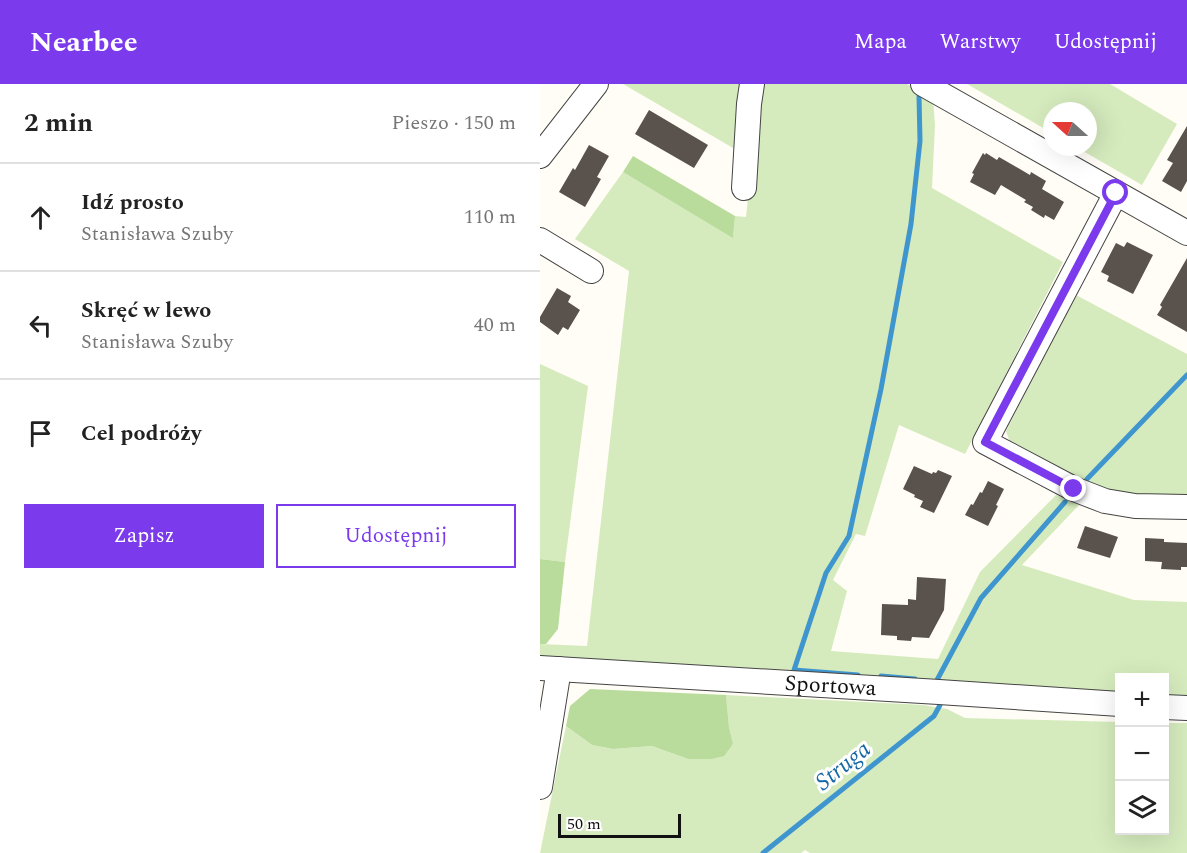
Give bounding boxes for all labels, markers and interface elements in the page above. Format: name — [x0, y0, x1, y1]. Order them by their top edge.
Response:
text: Nearbee — [30, 21, 138, 64]
text: Mapa — [854, 26, 907, 58]
text: Warstwy — [940, 26, 1021, 58]
text: Udostępnij — [1054, 26, 1157, 58]
north arrow — [1043, 102, 1097, 156]
text: 2 min — [24, 103, 93, 143]
text: Pieszo · 150 m — [391, 108, 516, 138]
route start — [1102, 179, 1128, 205]
text: Idź prosto — [81, 186, 184, 219]
icon: ahead — [24, 201, 57, 234]
text: 110 m — [464, 202, 516, 232]
text: Stanisława Szuby — [81, 219, 233, 249]
text: Skręć w lewo — [81, 294, 211, 327]
icon: left — [24, 309, 57, 342]
text: 40 m — [474, 310, 516, 340]
text: Stanisława Szuby — [81, 327, 233, 357]
icon: arrive — [24, 417, 57, 450]
text: Cel podróży — [81, 417, 201, 450]
route end — [1060, 475, 1086, 501]
button: Zapisz — [24, 504, 264, 568]
button: Udostępnij — [276, 504, 516, 568]
street label: Sportowa — [784, 666, 878, 705]
map controls — [1115, 673, 1169, 835]
button: + — [1115, 673, 1169, 727]
button: − — [1115, 727, 1169, 781]
water label: Struga — [807, 732, 879, 800]
button: layers — [1115, 781, 1169, 835]
scale bar — [558, 811, 681, 838]
text: 50 m — [567, 812, 601, 836]

